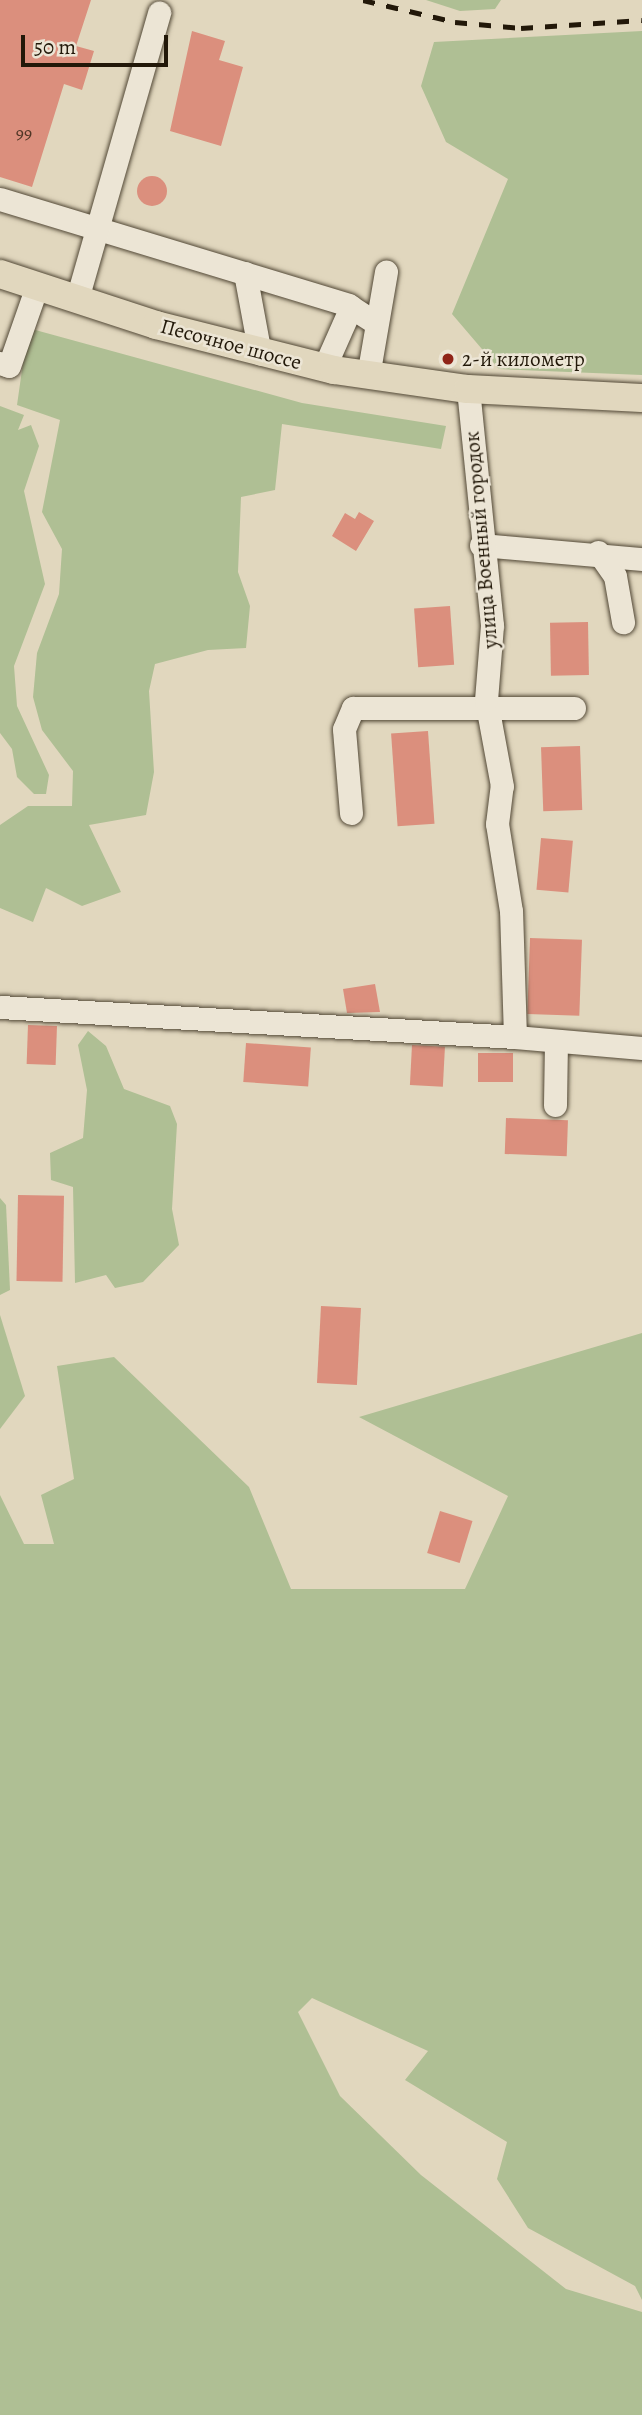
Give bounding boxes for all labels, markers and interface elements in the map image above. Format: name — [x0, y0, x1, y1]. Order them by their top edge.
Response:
scale bar — [24, 21, 172, 65]
text: 50 m — [34, 33, 76, 61]
house number: 99 — [16, 122, 32, 144]
street label: Песочное шоссе — [158, 313, 304, 375]
place label: 2-й километр — [462, 346, 585, 372]
marker: 2-й километр — [440, 351, 456, 367]
street label: улица Военный городок — [459, 430, 503, 650]

